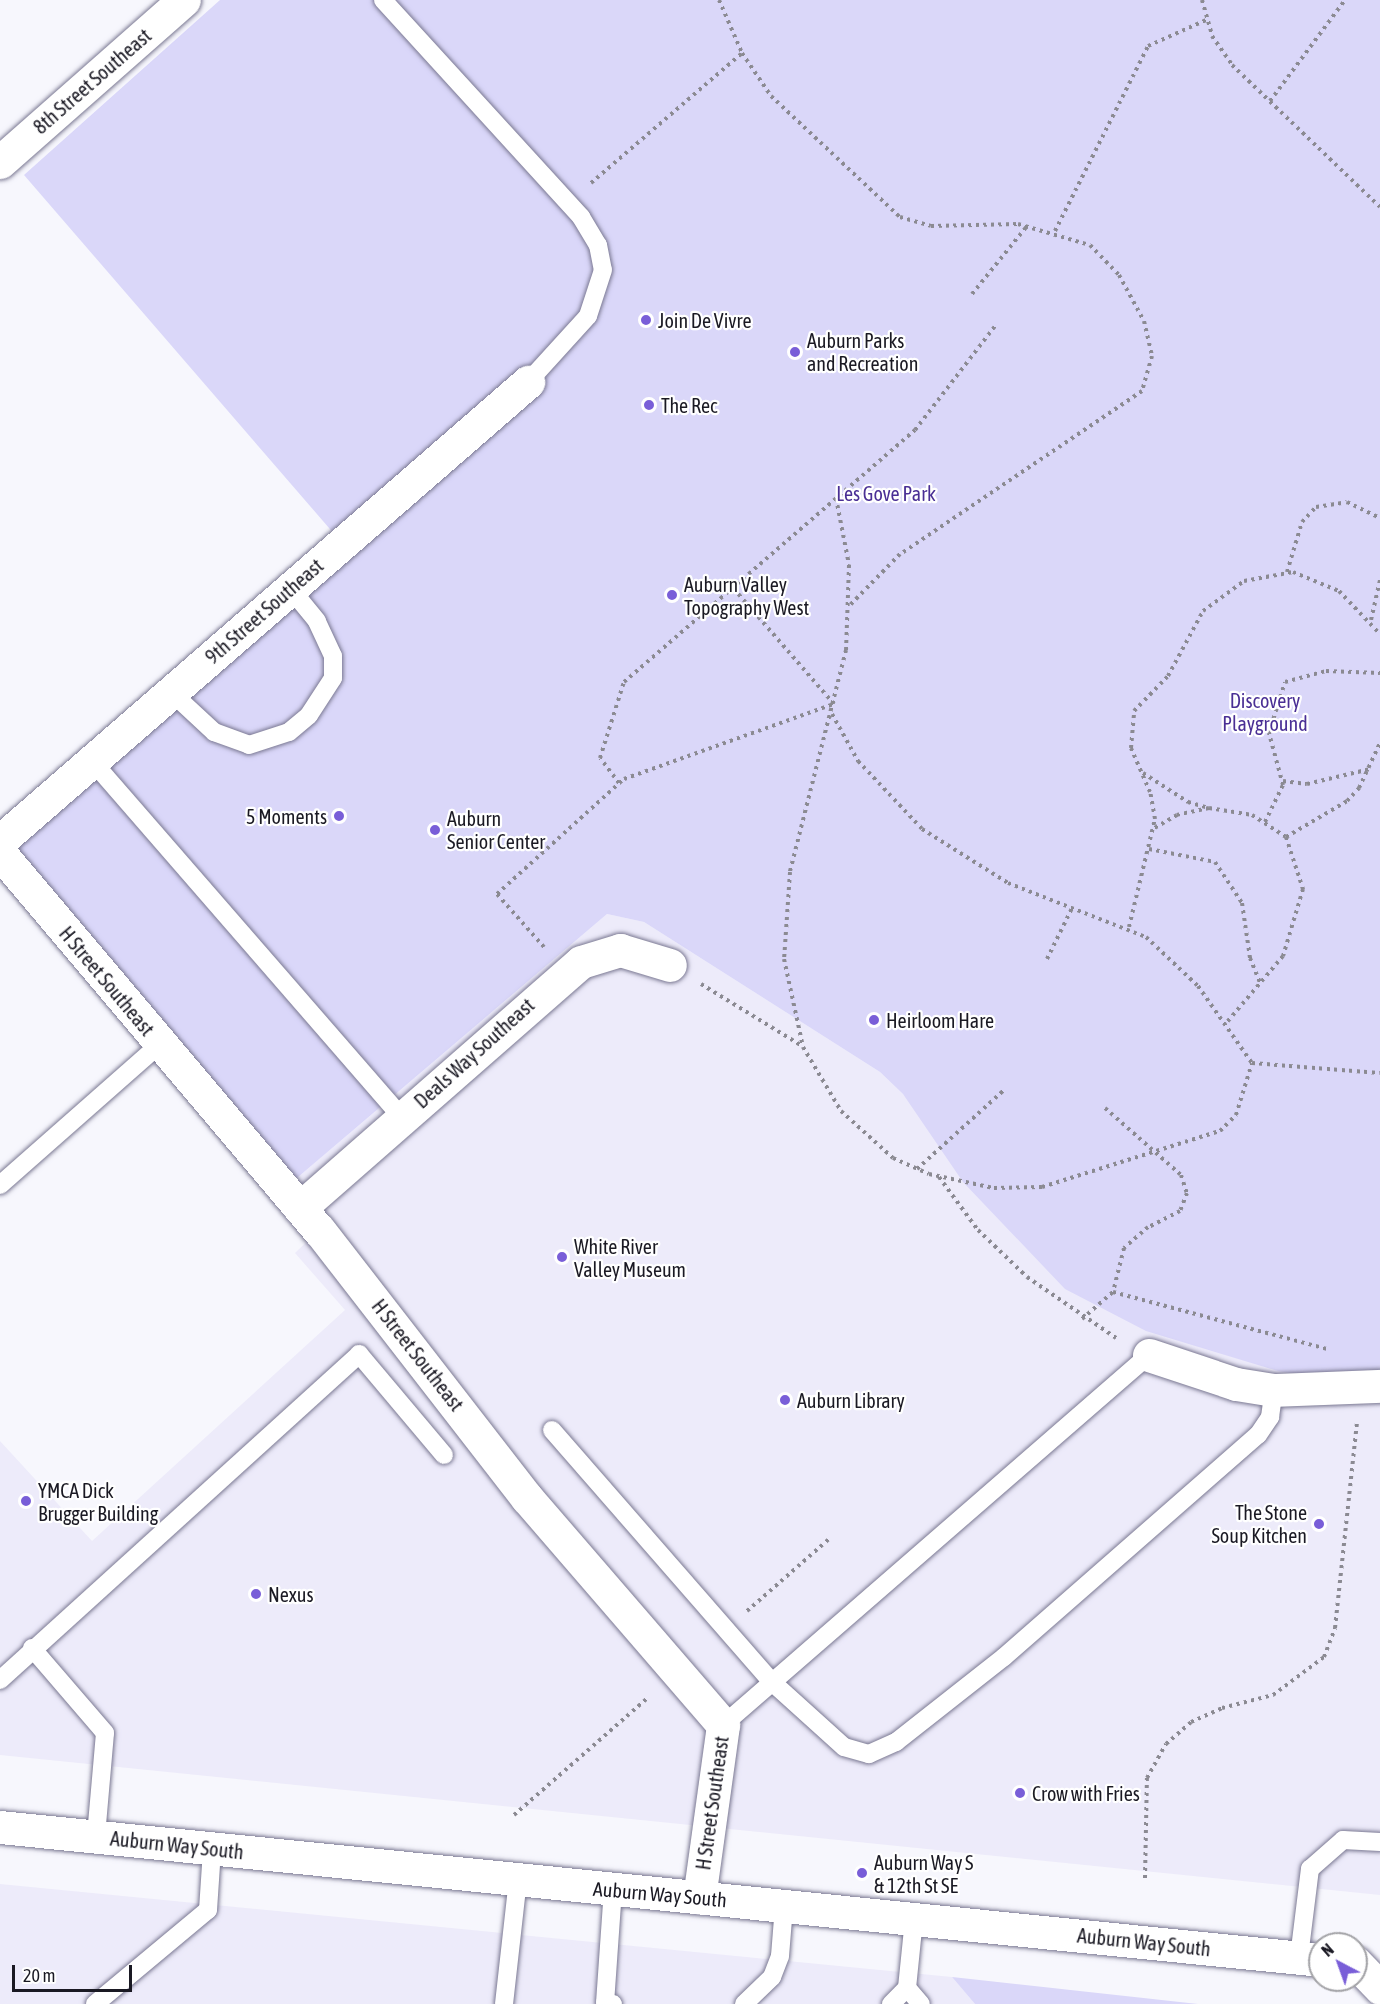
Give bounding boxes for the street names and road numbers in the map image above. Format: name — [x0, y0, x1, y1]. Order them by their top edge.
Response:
street label: 8th Street Southeast — [28, 23, 156, 139]
street label: 9th Street Southeast — [200, 553, 328, 669]
street label: H Street Southeast — [54, 922, 160, 1040]
street label: Deals Way Southeast — [409, 993, 539, 1113]
street label: H Street Southeast — [367, 1294, 469, 1416]
street label: H Street Southeast — [691, 1734, 733, 1872]
street label: Auburn Way South — [109, 1826, 245, 1864]
street label: Auburn Way South — [592, 1876, 728, 1912]
street label: Auburn Way South — [1076, 1923, 1212, 1961]

